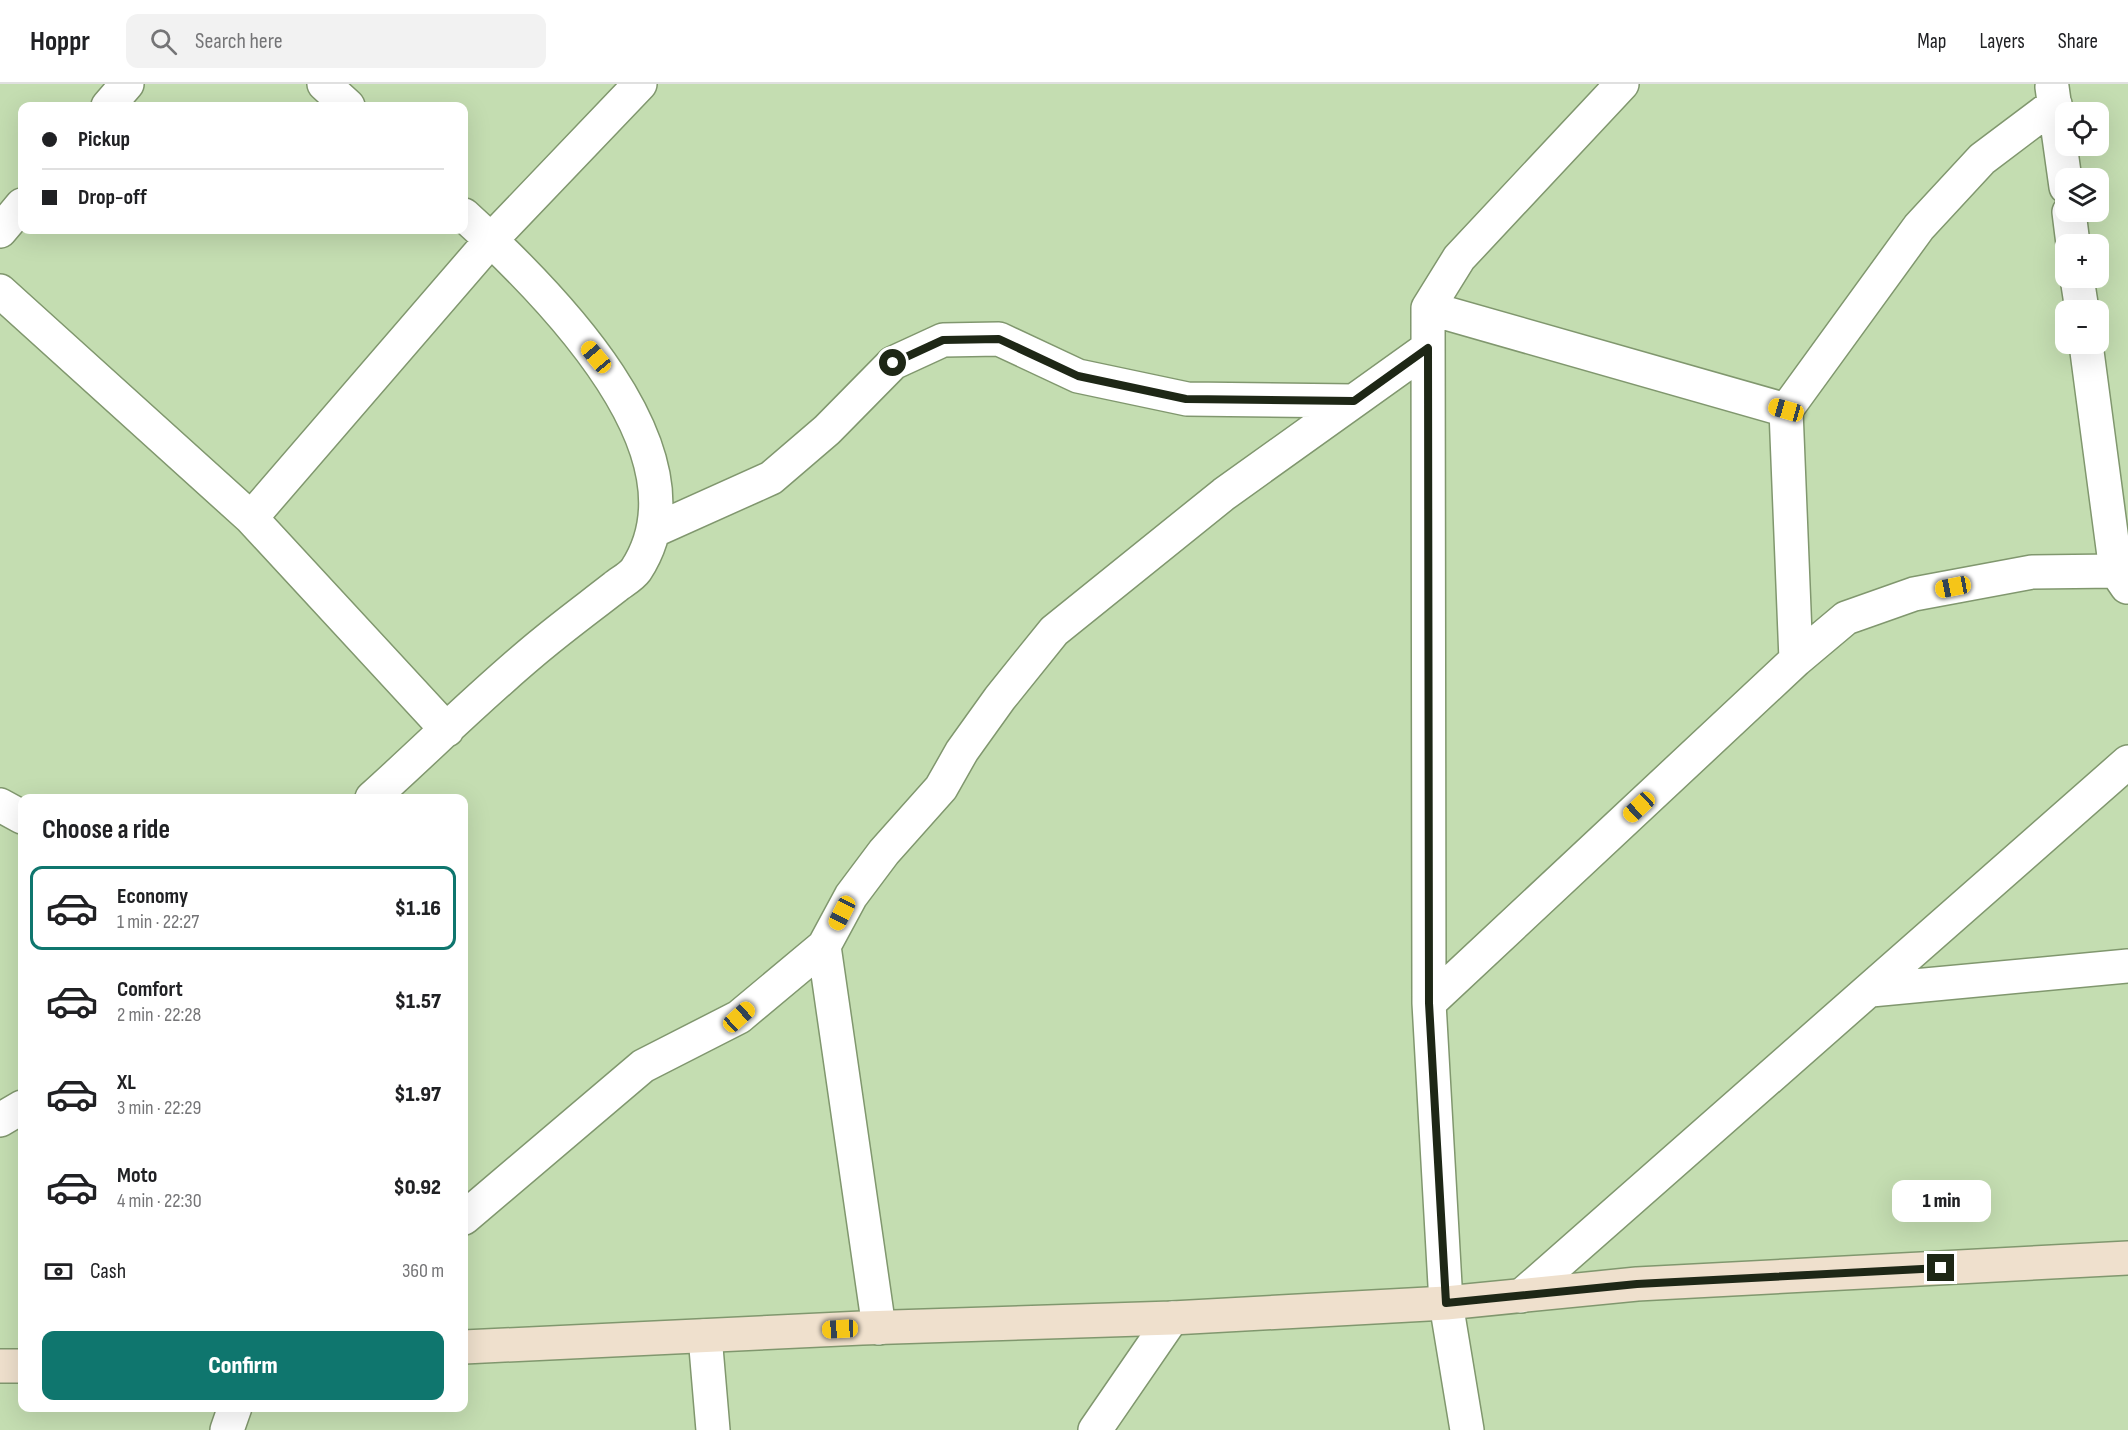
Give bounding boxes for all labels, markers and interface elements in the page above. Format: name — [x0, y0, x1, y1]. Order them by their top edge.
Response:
search box — [126, 14, 546, 68]
text: Hoppr — [30, 25, 90, 58]
icon: search — [147, 25, 180, 58]
text: Search here — [195, 28, 282, 55]
text: Map — [1917, 29, 1946, 54]
text: Layers — [1979, 29, 2025, 54]
text: Share — [2058, 29, 2098, 54]
map controls — [2055, 102, 2109, 354]
button: locate — [2055, 102, 2109, 156]
text: Pickup — [78, 126, 130, 153]
button: layers — [2055, 168, 2109, 222]
text: Drop-off — [78, 184, 147, 211]
button: + — [2055, 234, 2109, 288]
button: − — [2055, 300, 2109, 354]
car — [578, 337, 614, 377]
route start — [879, 349, 906, 376]
car — [1766, 396, 1806, 424]
car — [1934, 575, 1972, 599]
car — [1620, 788, 1658, 826]
text: Choose a ride — [42, 814, 170, 846]
icon: car — [45, 881, 99, 935]
text: Economy — [117, 883, 188, 910]
car — [826, 893, 858, 933]
text: $1.16 — [395, 895, 441, 922]
text: 1 min · 22:27 — [117, 910, 199, 934]
icon: car — [45, 974, 99, 1028]
text: Comfort — [117, 976, 183, 1003]
text: $1.57 — [395, 988, 441, 1015]
car — [720, 998, 758, 1036]
text: 2 min · 22:28 — [117, 1003, 201, 1027]
icon: car — [45, 1067, 99, 1121]
text: XL — [117, 1069, 136, 1096]
text: $1.97 — [394, 1081, 441, 1108]
text: 3 min · 22:29 — [117, 1096, 201, 1120]
icon: car — [45, 1160, 99, 1214]
text: Moto — [117, 1162, 157, 1189]
text: $0.92 — [393, 1174, 441, 1201]
callout: 1 min — [1892, 1181, 1990, 1223]
text: 4 min · 22:30 — [117, 1189, 202, 1213]
text: 1 min — [1922, 1189, 1961, 1213]
route end — [1927, 1254, 1954, 1281]
icon: cash — [42, 1255, 75, 1288]
text: Cash — [90, 1258, 126, 1285]
text: 360 m — [402, 1259, 444, 1283]
car — [822, 1319, 858, 1339]
button: Confirm — [42, 1331, 444, 1400]

